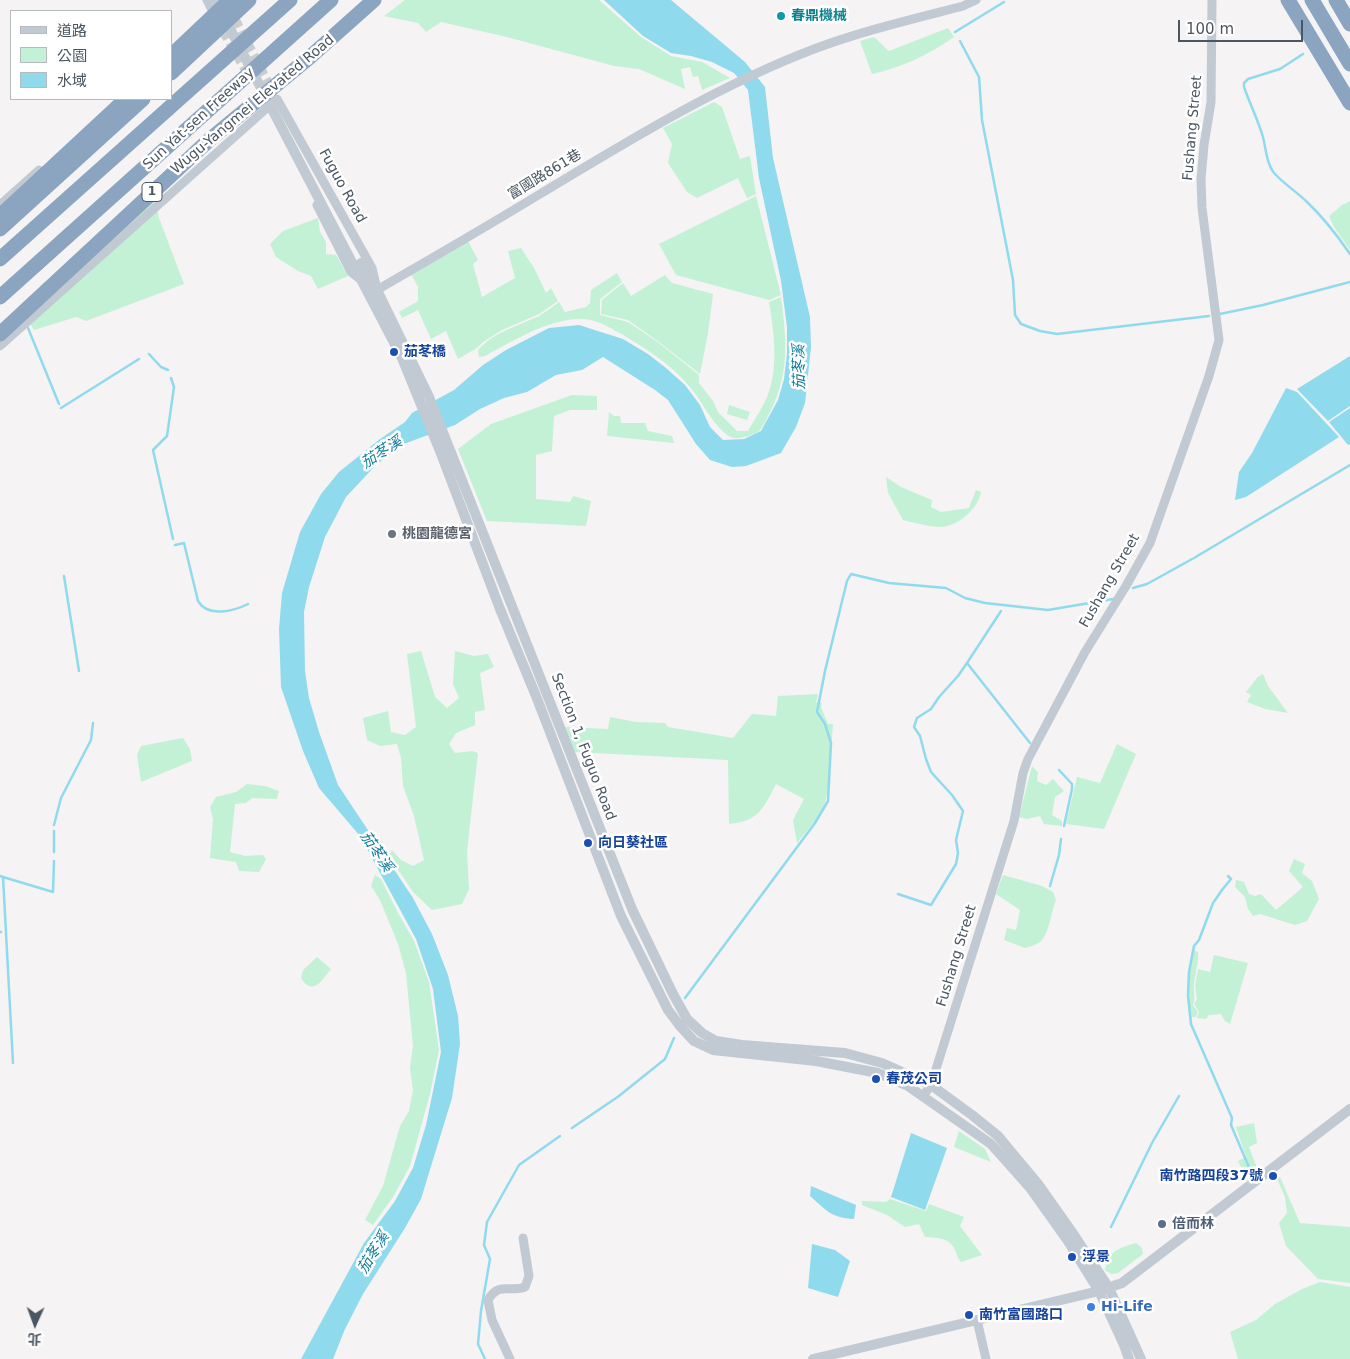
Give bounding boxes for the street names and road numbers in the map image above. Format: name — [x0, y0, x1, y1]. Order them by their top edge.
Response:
street label: Wugu-Yangmei Elevated Road — [168, 32, 338, 178]
street label: Sun Yat-sen Freeway — [140, 65, 258, 173]
street label: Fushang Street — [1180, 75, 1206, 181]
street label: Fuguo Road — [315, 146, 369, 226]
street label: 富國路861巷 — [505, 146, 585, 204]
road number: 1 — [142, 182, 162, 202]
street label: Fushang Street — [1076, 531, 1144, 631]
street label: Section 1, Fuguo Road — [547, 671, 619, 823]
street label: Fushang Street — [934, 903, 980, 1009]

